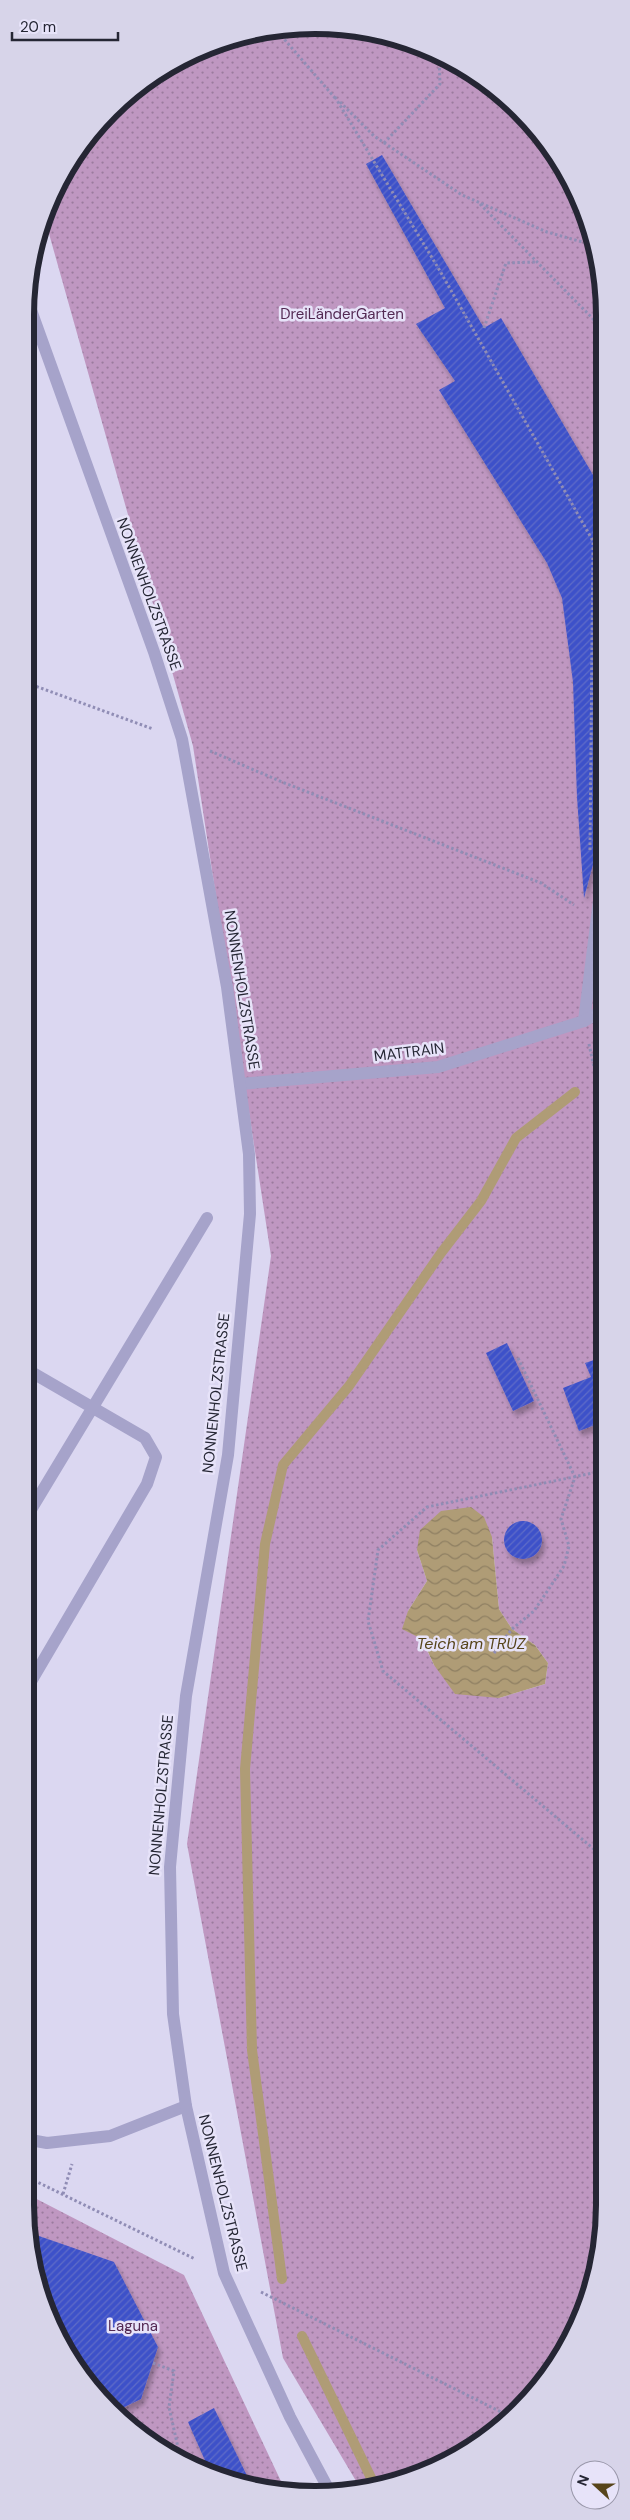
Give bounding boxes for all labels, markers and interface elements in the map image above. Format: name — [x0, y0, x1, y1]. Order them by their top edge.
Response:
scale bar — [12, 10, 119, 42]
text: 20 m — [20, 17, 56, 37]
park label: DreiLänderGarten — [280, 304, 404, 324]
street label: NONNENHOLZSTRASSE — [112, 515, 186, 673]
street label: NONNENHOLZSTRASSE — [220, 909, 264, 1071]
street label: MATTRAIN — [373, 1038, 445, 1066]
street label: NONNENHOLZSTRASSE — [198, 1312, 234, 1474]
water label: Teich am TRUZ — [417, 1633, 527, 1654]
street label: NONNENHOLZSTRASSE — [144, 1714, 178, 1876]
street label: NONNENHOLZSTRASSE — [194, 2112, 252, 2274]
park label: Laguna — [108, 2316, 158, 2336]
north arrow — [570, 2460, 620, 2510]
text: N — [573, 2472, 593, 2488]

